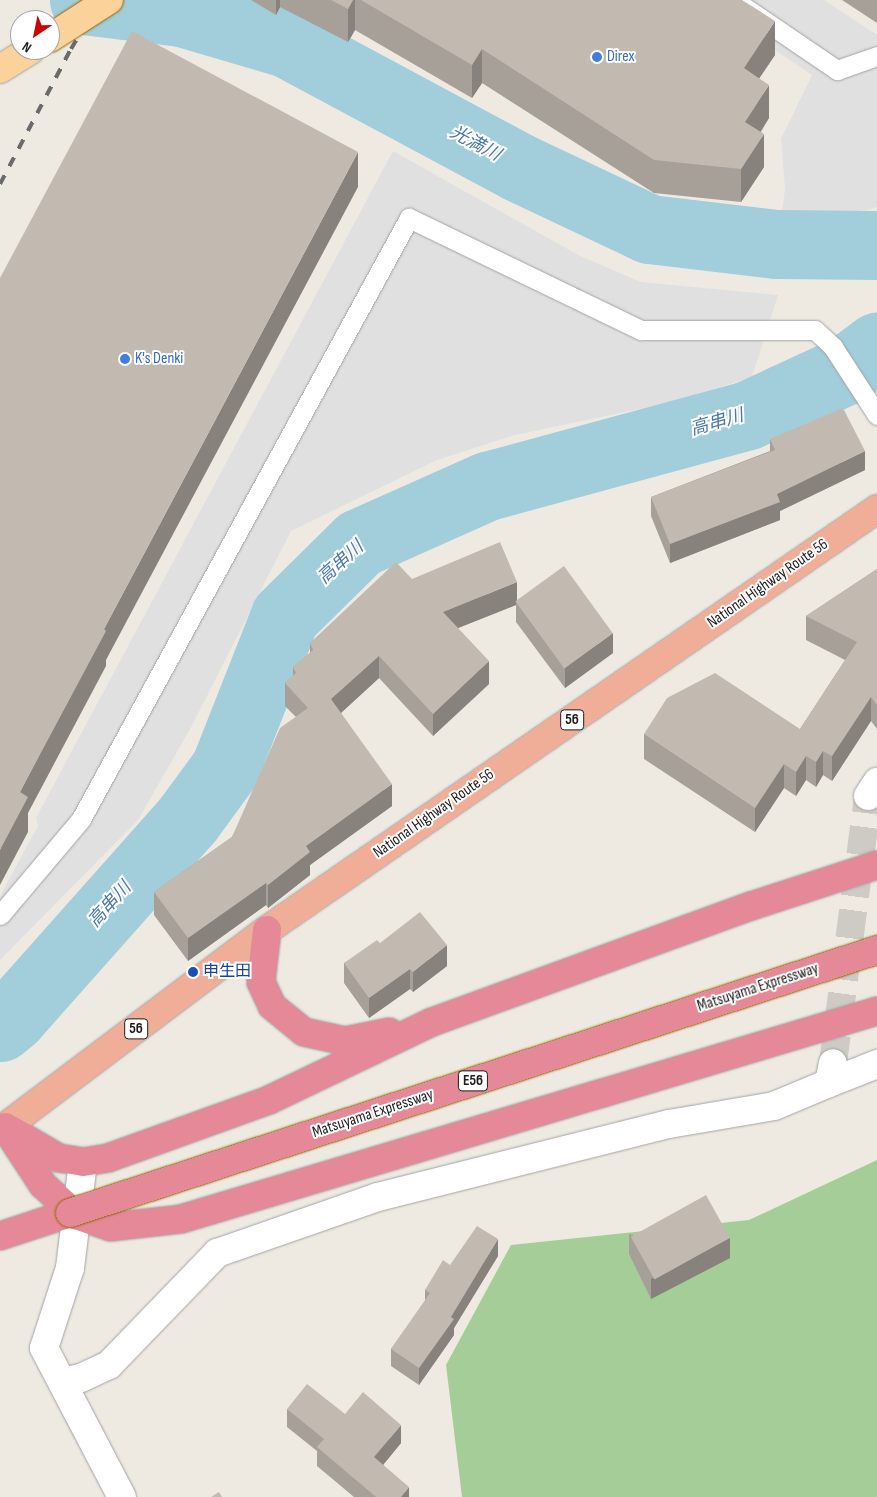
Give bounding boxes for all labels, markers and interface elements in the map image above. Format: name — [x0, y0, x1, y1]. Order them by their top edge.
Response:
north arrow — [10, 10, 60, 60]
text: N — [19, 38, 35, 56]
place label: Direx — [607, 47, 634, 67]
marker: Direx — [591, 51, 603, 63]
water label: 光満川 — [446, 122, 504, 166]
place label: K's Denki — [135, 349, 183, 369]
marker: K's Denki — [119, 353, 131, 365]
water label: 高串川 — [688, 405, 746, 441]
street label: National Highway Route 56 — [704, 535, 832, 633]
water label: 高串川 — [314, 537, 368, 589]
road number: 56 — [560, 708, 584, 732]
street label: National Highway Route 56 — [370, 765, 498, 863]
water label: 高串川 — [84, 878, 136, 932]
street label: Matsuyama Expressway — [695, 959, 821, 1017]
place label: 申生田 — [203, 962, 251, 982]
marker: 申生田 — [187, 966, 199, 978]
road number: 56 — [124, 1016, 148, 1042]
road number: E56 — [457, 1068, 489, 1094]
street label: Matsuyama Expressway — [310, 1085, 436, 1143]

